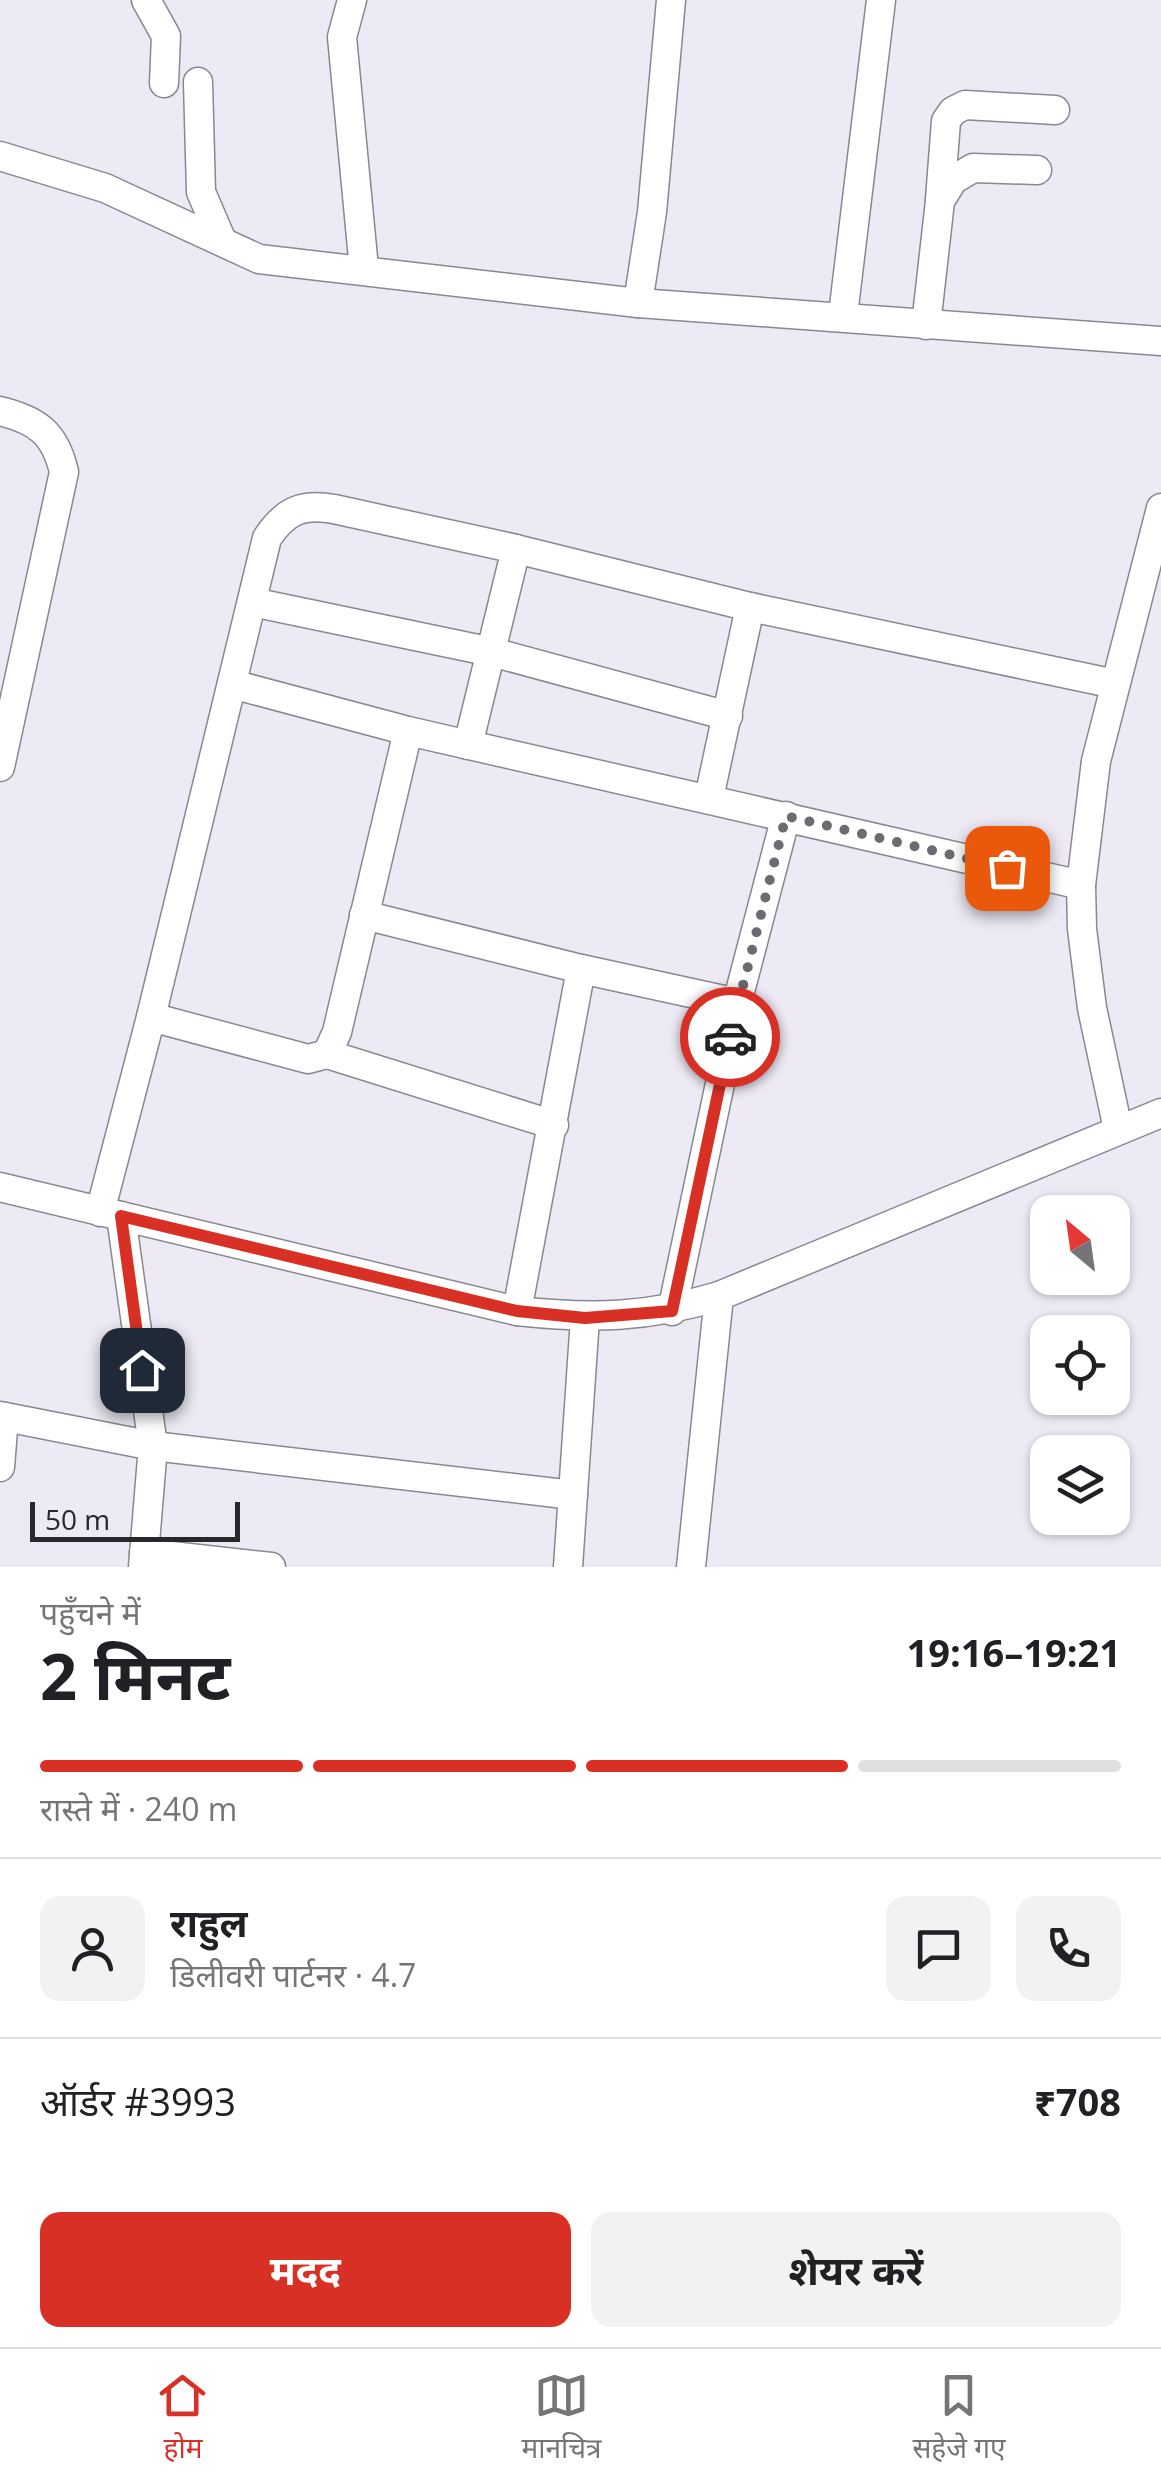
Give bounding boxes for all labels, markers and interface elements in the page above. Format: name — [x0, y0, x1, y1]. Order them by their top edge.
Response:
pin — [965, 826, 1050, 911]
icon: bag — [980, 841, 1035, 896]
courier — [680, 987, 780, 1087]
icon: car — [703, 1010, 758, 1065]
north arrow — [1030, 1195, 1130, 1295]
map controls — [1030, 1195, 1130, 1535]
button: locate — [1030, 1315, 1130, 1415]
pin — [100, 1328, 185, 1413]
icon: home — [115, 1343, 170, 1398]
button: layers — [1030, 1435, 1130, 1535]
scale bar — [30, 1497, 240, 1542]
text: 50 m — [45, 1500, 110, 1538]
text: पहुँचने में — [40, 1591, 141, 1634]
text: 19:16–19:21 — [907, 1626, 1121, 1678]
text: 2 मिनट — [40, 1631, 231, 1719]
text: रास्ते में · 240 m — [40, 1787, 237, 1830]
button: person — [40, 1896, 145, 2001]
text: राहुल — [170, 1896, 247, 1948]
button: chat — [886, 1896, 991, 2001]
button: phone — [1016, 1896, 1121, 2001]
text: डिलीवरी पार्टनर · 4.7 — [170, 1953, 416, 1996]
text: ऑर्डर #3993 — [40, 2075, 236, 2127]
text: ₹708 — [1034, 2075, 1121, 2127]
button: मदद — [40, 2212, 571, 2327]
button: शेयर करें — [591, 2212, 1121, 2327]
tab: होम — [155, 2368, 210, 2469]
tab: मानचित्र — [521, 2368, 601, 2469]
tab: सहेजे गए — [912, 2368, 1006, 2469]

